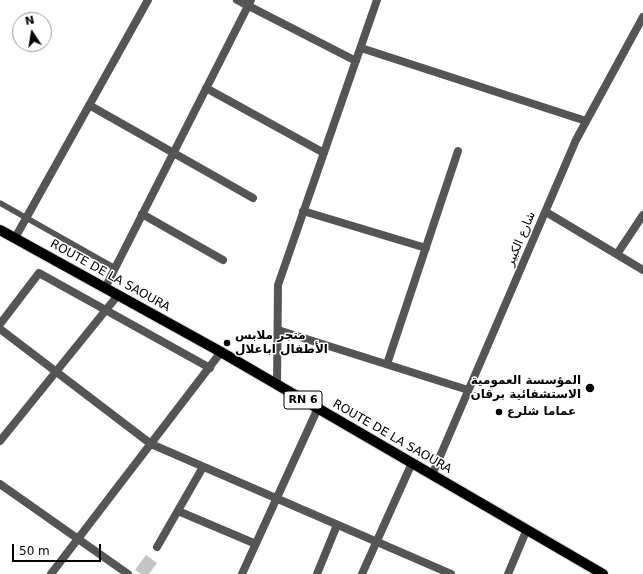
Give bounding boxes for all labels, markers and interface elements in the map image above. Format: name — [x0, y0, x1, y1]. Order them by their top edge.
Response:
north arrow — [12, 12, 52, 52]
text: N — [24, 13, 35, 28]
street label: شارع الكبير — [503, 210, 539, 268]
street label: ROUTE DE LA SAOURA — [47, 237, 173, 315]
place label: متجر ملابس الأطفال اباعلال — [235, 329, 328, 357]
marker: متجر ملابس الأطفال اباعلال — [222, 338, 232, 348]
place label: المؤسسة العمومية الاستشفائية برقان — [470, 374, 581, 402]
marker: المؤسسة العمومية الاستشفائية برقان — [584, 382, 596, 394]
road number: RN 6 — [284, 391, 322, 409]
street label: ROUTE DE LA SAOURA — [330, 397, 454, 477]
place label: عماما شلرع — [507, 405, 576, 419]
marker: عماما شلرع — [494, 407, 504, 417]
scale bar — [14, 536, 103, 562]
text: 50 m — [19, 544, 50, 558]

